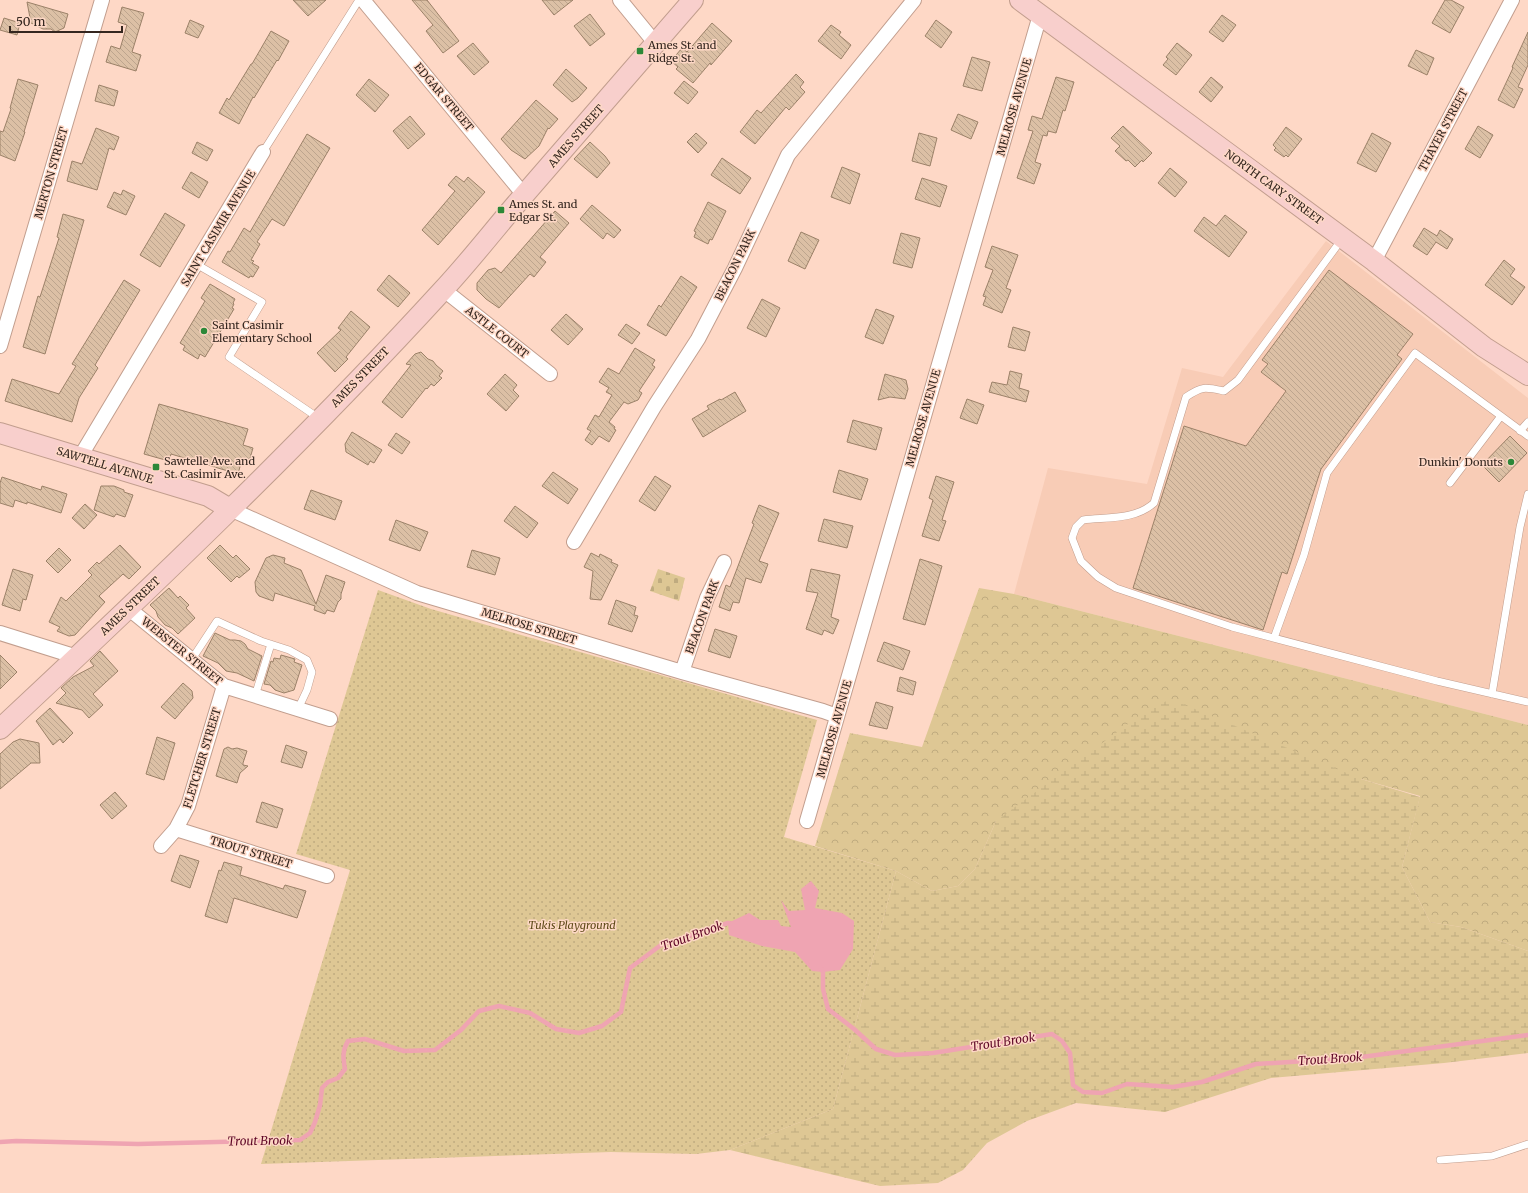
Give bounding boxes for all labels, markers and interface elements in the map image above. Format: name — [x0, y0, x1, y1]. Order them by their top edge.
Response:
scale bar — [10, 8, 122, 34]
text: 50 m — [16, 14, 45, 29]
place label: Ames St. and Ridge St. — [647, 38, 717, 65]
marker: Ames St. and Ridge St. — [635, 46, 645, 56]
street label: MELROSE AVENUE — [993, 57, 1035, 157]
street label: EDGAR STREET — [411, 60, 477, 134]
street label: THAYER STREET — [1415, 86, 1471, 174]
street label: AMES STREET — [544, 102, 607, 171]
street label: MERTON STREET — [31, 125, 71, 221]
street label: NORTH CARY STREET — [1222, 147, 1326, 228]
street label: SAINT CASIMIR AVENUE — [178, 167, 258, 289]
place label: Ames St. and Edgar St. — [508, 197, 578, 224]
marker: Ames St. and Edgar St. — [496, 205, 506, 215]
street label: BEACON PARK — [712, 227, 758, 303]
street label: ASTLE COURT — [462, 302, 532, 361]
place label: Saint Casimir Elementary School — [212, 318, 313, 345]
marker: Saint Casimir Elementary School — [199, 326, 209, 336]
street label: AMES STREET — [327, 344, 393, 411]
street label: MELROSE AVENUE — [902, 368, 944, 468]
street label: SAWTELL AVENUE — [55, 444, 155, 486]
place label: Sawtelle Ave. and St. Casimir Ave. — [164, 454, 255, 481]
place label: Dunkin' Donuts — [1419, 455, 1503, 469]
marker: Dunkin' Donuts — [1506, 457, 1516, 467]
marker: Sawtelle Ave. and St. Casimir Ave. — [151, 462, 161, 472]
street label: AMES STREET — [96, 573, 163, 639]
street label: BEACON PARK — [682, 578, 722, 656]
street label: MELROSE STREET — [480, 605, 579, 647]
street label: WEBSTER STREET — [138, 613, 226, 688]
street label: MELROSE AVENUE — [813, 679, 855, 779]
street label: FLETCHER STREET — [180, 706, 224, 810]
street label: TROUT STREET — [208, 833, 294, 871]
water label: Trout Brook — [659, 917, 725, 954]
park label: Tukis Playground — [528, 918, 616, 932]
water label: Trout Brook — [970, 1029, 1037, 1054]
water label: Trout Brook — [1297, 1049, 1363, 1068]
water label: Trout Brook — [227, 1132, 293, 1149]

